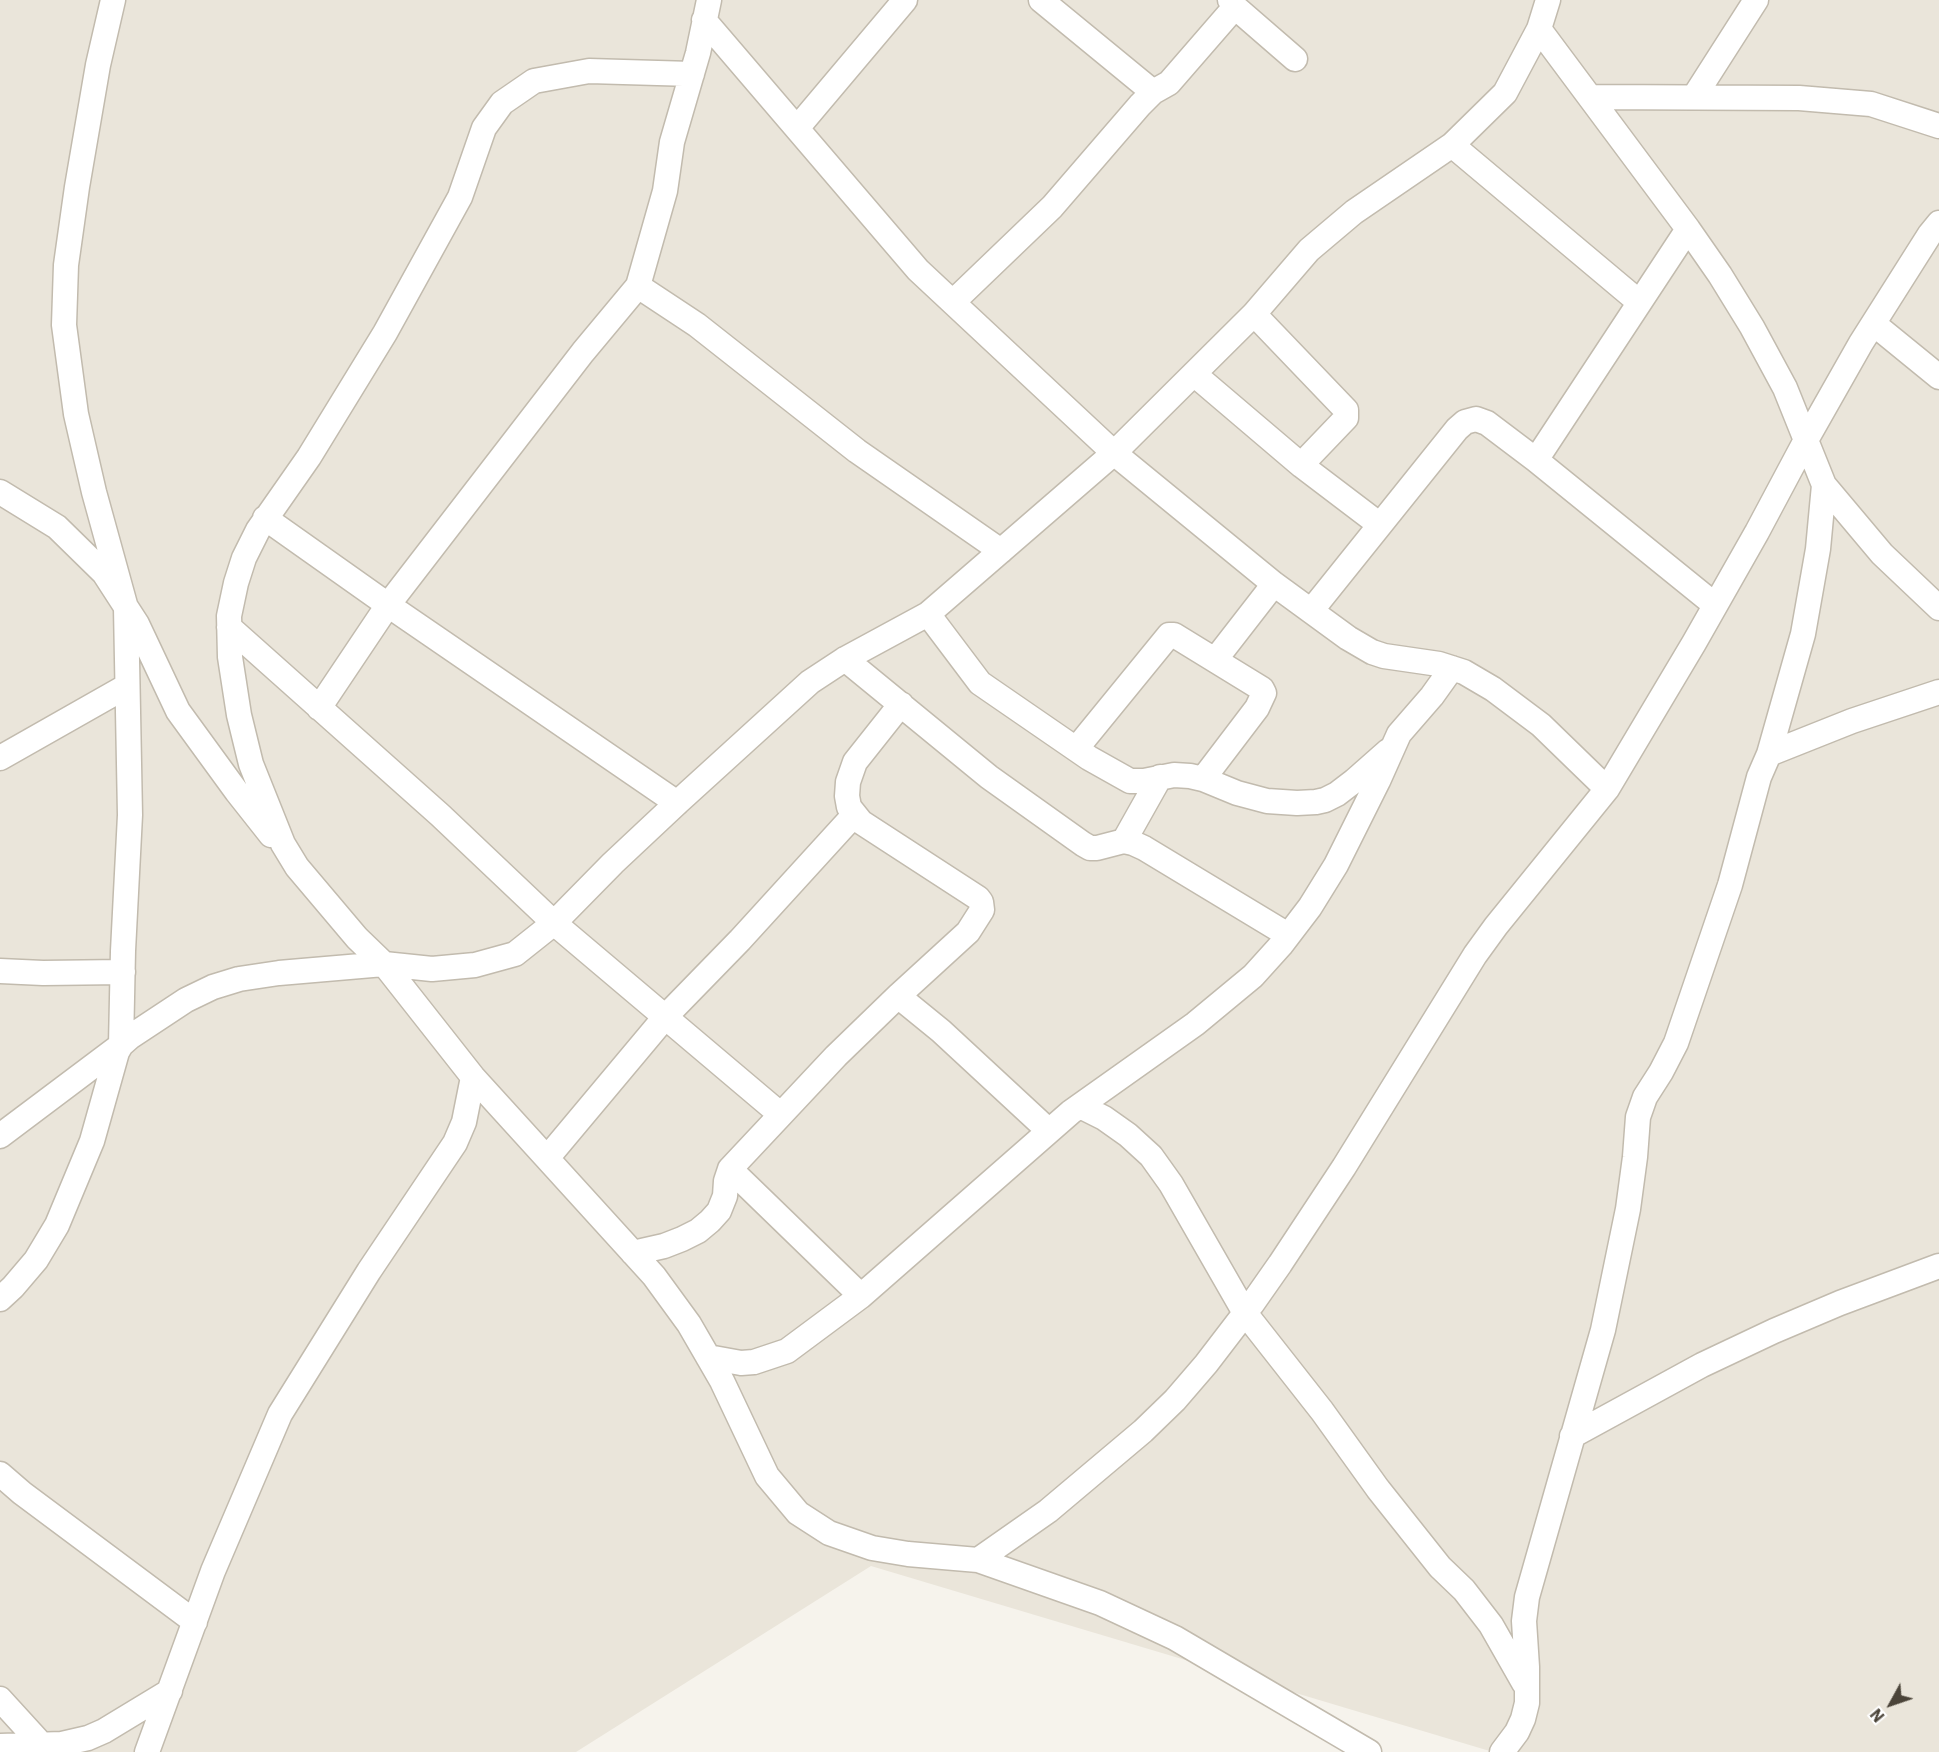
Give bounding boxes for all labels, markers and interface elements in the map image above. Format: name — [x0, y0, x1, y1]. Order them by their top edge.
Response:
north arrow — [1861, 1674, 1921, 1734]
text: N — [1866, 1705, 1889, 1726]

